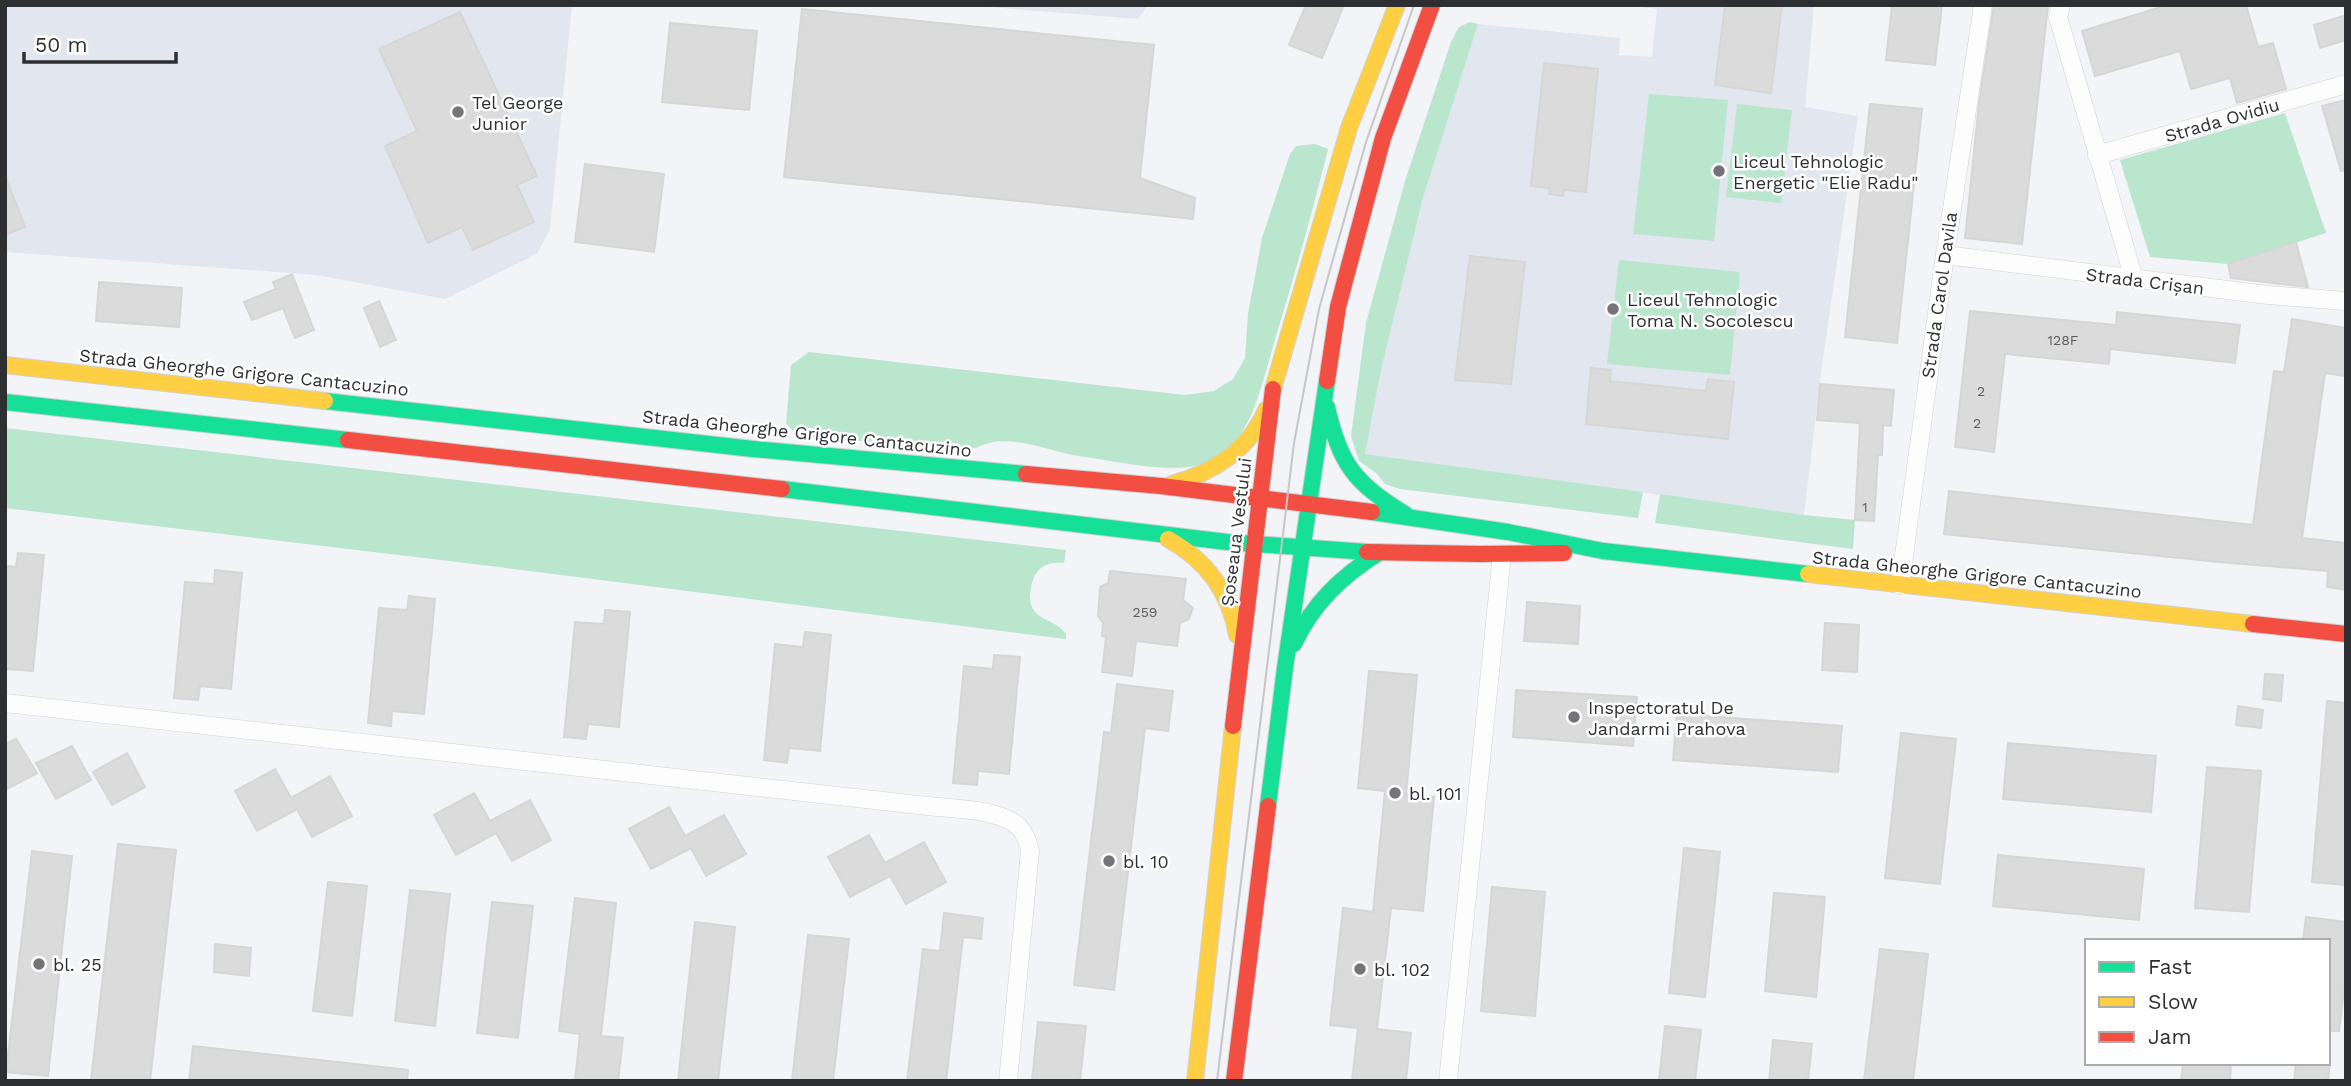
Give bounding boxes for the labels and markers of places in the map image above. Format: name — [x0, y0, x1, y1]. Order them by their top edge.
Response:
place label: Tel George Junior — [472, 92, 563, 134]
marker: Tel George Junior — [450, 104, 466, 120]
place label: Liceul Tehnologic Energetic "Elie Radu" — [1733, 151, 1919, 193]
marker: Liceul Tehnologic Energetic "Elie Radu" — [1711, 163, 1727, 179]
place label: Liceul Tehnologic Toma N. Socolescu — [1627, 289, 1794, 331]
marker: Liceul Tehnologic Toma N. Socolescu — [1605, 301, 1621, 317]
place label: Inspectoratul De Jandarmi Prahova — [1588, 697, 1746, 739]
marker: Inspectoratul De Jandarmi Prahova — [1566, 709, 1582, 725]
place label: bl. 101 — [1409, 783, 1462, 804]
marker: bl. 101 — [1387, 785, 1403, 801]
place label: bl. 10 — [1123, 851, 1169, 872]
marker: bl. 10 — [1101, 853, 1117, 869]
place label: bl. 25 — [53, 954, 102, 975]
marker: bl. 25 — [31, 956, 47, 972]
place label: bl. 102 — [1374, 959, 1430, 980]
marker: bl. 102 — [1352, 961, 1368, 977]

